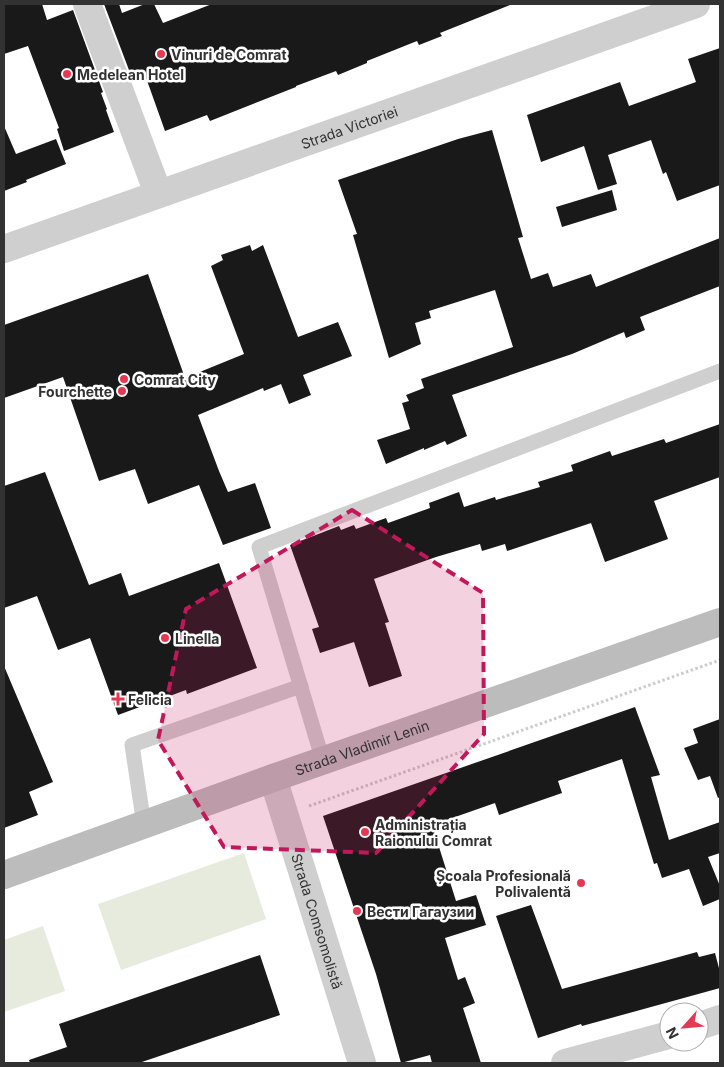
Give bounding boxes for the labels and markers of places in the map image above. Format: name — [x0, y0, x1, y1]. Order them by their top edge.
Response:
place label: Vinuri de Comrat — [171, 46, 287, 63]
marker: Vinuri de Comrat — [155, 48, 167, 60]
place label: Medelean Hotel — [77, 66, 184, 83]
marker: Medelean Hotel — [61, 68, 73, 80]
place label: Comrat City — [134, 371, 216, 388]
marker: Comrat City — [118, 373, 130, 385]
place label: Fourchette — [38, 383, 112, 400]
marker: Fourchette — [116, 385, 128, 397]
place label: Linella — [175, 630, 219, 647]
marker: Linella — [159, 632, 171, 644]
place label: Felicia — [128, 691, 172, 708]
marker: Felicia — [112, 693, 124, 705]
place label: Administrația Raionului Comrat — [375, 816, 492, 849]
marker: Administrația Raionului Comrat — [359, 826, 371, 838]
place label: Școala Profesională Polivalentă — [436, 867, 571, 900]
marker: Școala Profesională Polivalentă — [575, 877, 587, 889]
place label: Вести Гагаузии — [367, 903, 474, 920]
marker: Вести Гагаузии — [351, 905, 363, 917]

